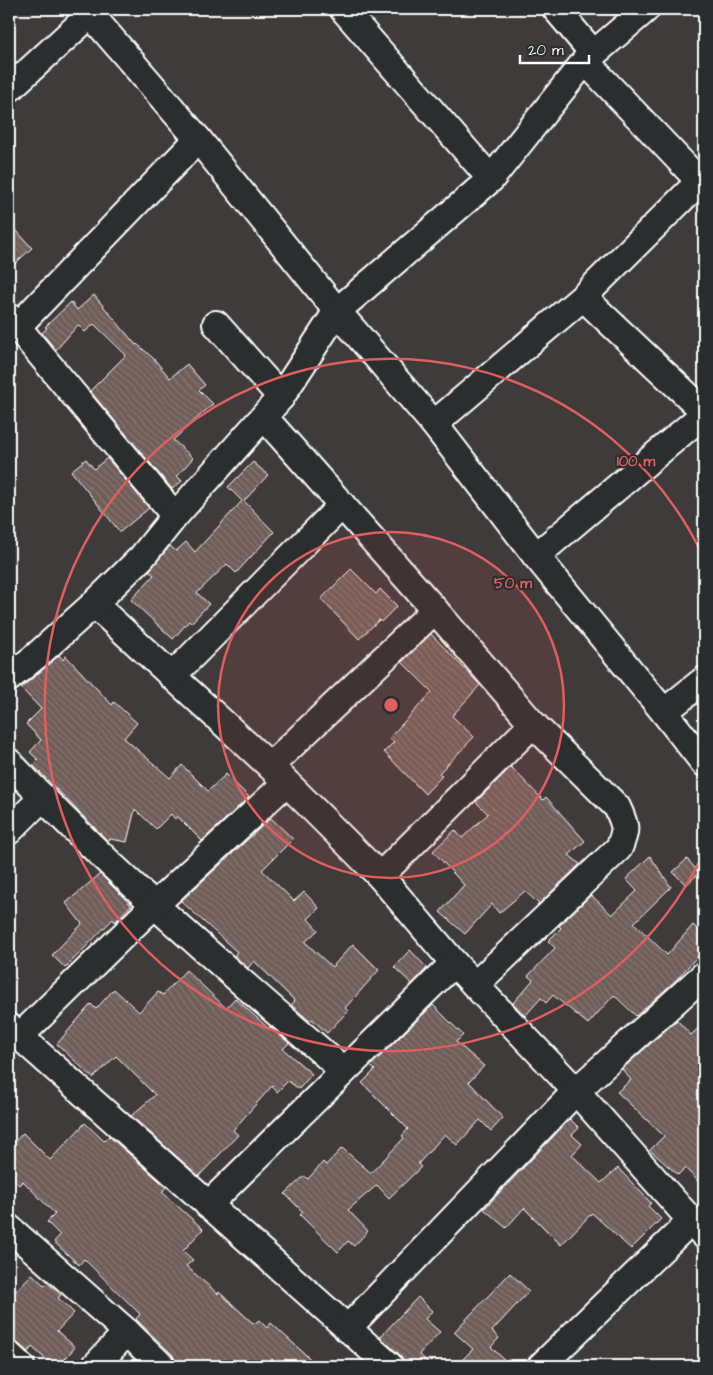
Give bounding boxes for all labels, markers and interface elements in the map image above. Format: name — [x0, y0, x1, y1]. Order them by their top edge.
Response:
scale bar — [520, 32, 589, 64]
text: 20 m — [528, 40, 564, 61]
text: 100 m — [617, 451, 656, 472]
text: 50 m — [494, 573, 532, 594]
centre of rings — [382, 696, 400, 714]

